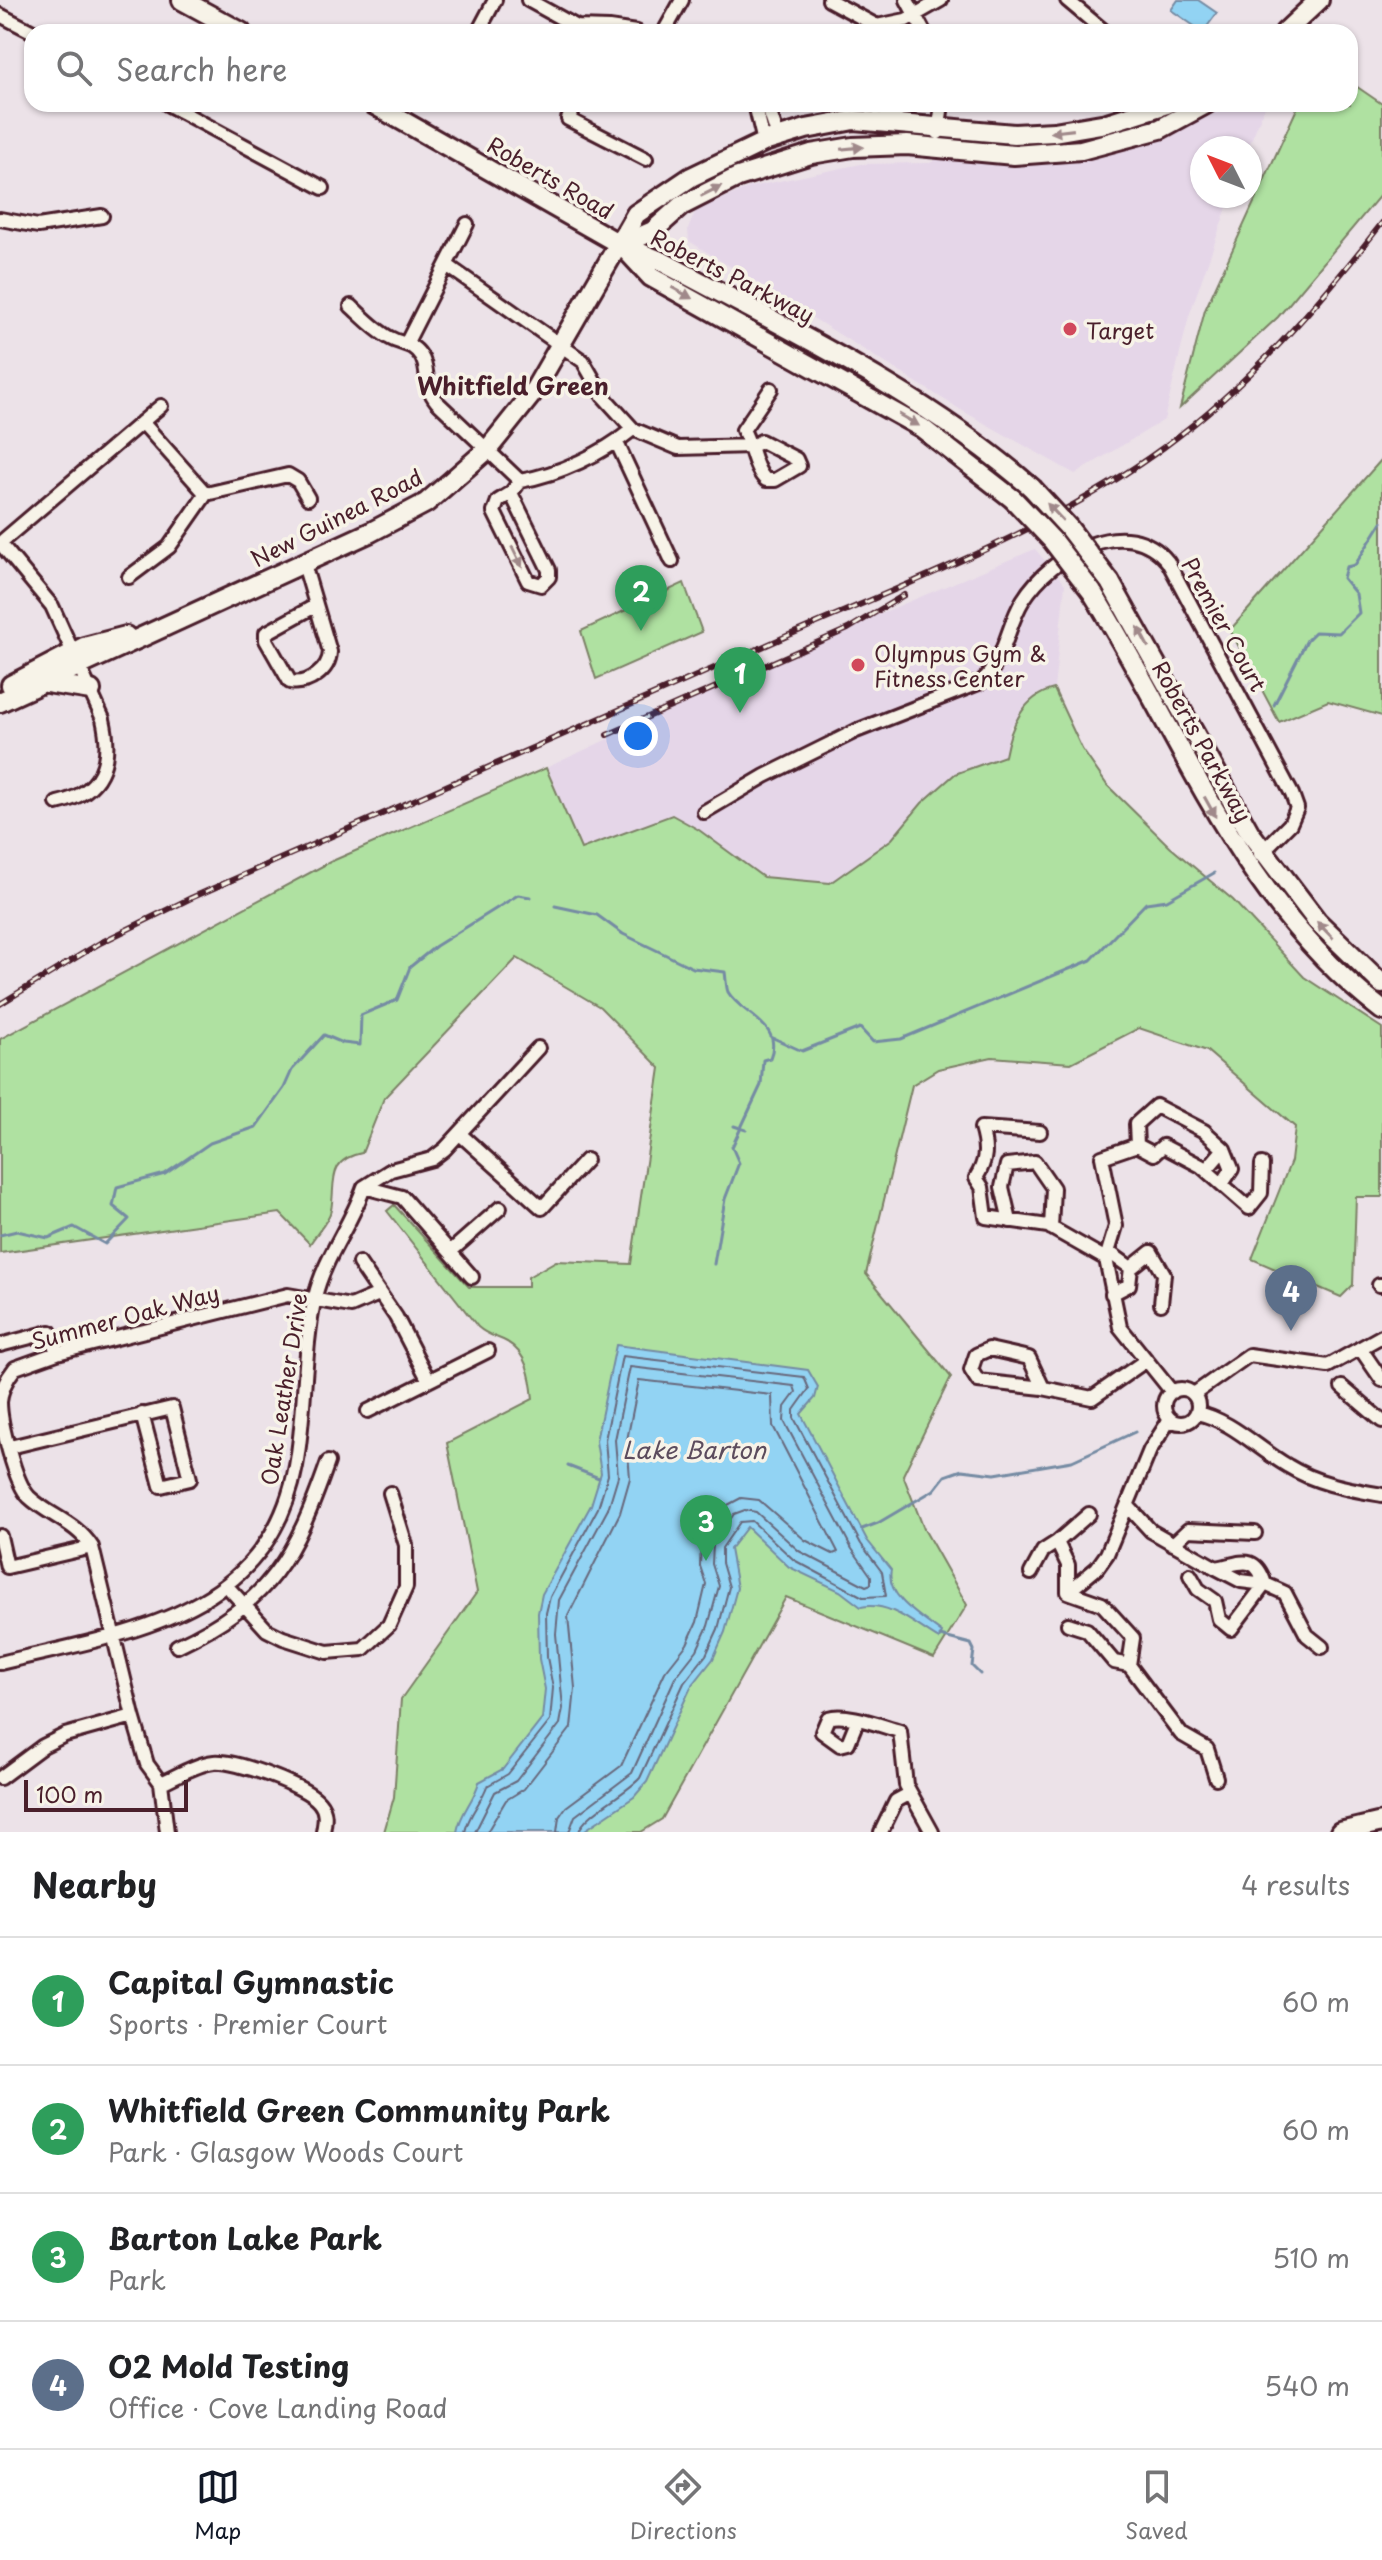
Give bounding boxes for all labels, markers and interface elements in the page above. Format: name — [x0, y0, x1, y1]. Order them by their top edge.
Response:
search box — [24, 24, 1358, 112]
icon: search — [52, 46, 96, 90]
text: Search here — [116, 46, 288, 91]
one-way arrow — [1049, 124, 1074, 137]
street label: Roberts Road — [482, 127, 620, 227]
north arrow — [1190, 136, 1262, 208]
one-way arrow — [839, 141, 864, 154]
one-way arrow — [699, 184, 722, 197]
street label: Roberts Parkway — [646, 220, 820, 330]
one-way arrow — [670, 287, 693, 300]
place label: Target — [1086, 313, 1154, 346]
marker: Target — [1061, 320, 1079, 338]
district label: Whitfield Green — [417, 367, 609, 403]
one-way arrow — [897, 413, 920, 427]
street label: New Guinea Road — [244, 459, 428, 575]
one-way arrow — [1046, 503, 1064, 522]
one-way arrow — [510, 546, 523, 569]
street label: Premier Court — [1175, 551, 1275, 697]
pin: 2 — [615, 565, 667, 631]
one-way arrow — [1136, 626, 1149, 649]
place label: Olympus Gym & Fitness Center — [874, 636, 1046, 694]
pin: 1 — [714, 647, 766, 713]
street label: Roberts Parkway — [1145, 654, 1261, 828]
marker: Olympus Gym & Fitness Center — [849, 656, 867, 674]
your location — [618, 716, 658, 756]
one-way arrow — [1203, 796, 1217, 818]
one-way arrow — [1317, 921, 1335, 940]
pin: 4 — [1265, 1265, 1317, 1331]
street label: Summer Oak Way — [27, 1275, 223, 1357]
street label: Oak Leather Drive — [252, 1290, 314, 1488]
water label: Lake Barton — [622, 1431, 767, 1467]
pin: 3 — [680, 1495, 732, 1561]
scale bar — [24, 1776, 188, 1812]
text: 100 m — [36, 1777, 103, 1810]
text: Nearby — [32, 1858, 157, 1910]
text: 4 results — [1241, 1865, 1350, 1904]
text: Capital Gymnastic — [108, 1959, 394, 2004]
text: 1 — [52, 1982, 64, 2021]
text: 60 m — [1282, 1982, 1350, 2021]
text: Sports · Premier Court — [108, 2004, 387, 2043]
text: Whitfield Green Community Park — [108, 2087, 610, 2132]
text: 2 — [49, 2110, 67, 2149]
text: 60 m — [1282, 2110, 1350, 2149]
text: Park · Glasgow Woods Court — [108, 2132, 463, 2171]
text: Barton Lake Park — [108, 2215, 382, 2260]
text: 3 — [49, 2238, 67, 2277]
text: 510 m — [1272, 2238, 1350, 2277]
text: Park — [108, 2260, 166, 2299]
text: O2 Mold Testing — [108, 2343, 349, 2388]
text: 4 — [49, 2366, 67, 2405]
text: 540 m — [1264, 2366, 1350, 2405]
text: Office · Cove Landing Road — [108, 2388, 448, 2427]
tab: Map — [194, 2465, 241, 2546]
tab: Directions — [630, 2465, 737, 2546]
tab: Saved — [1125, 2465, 1188, 2546]

